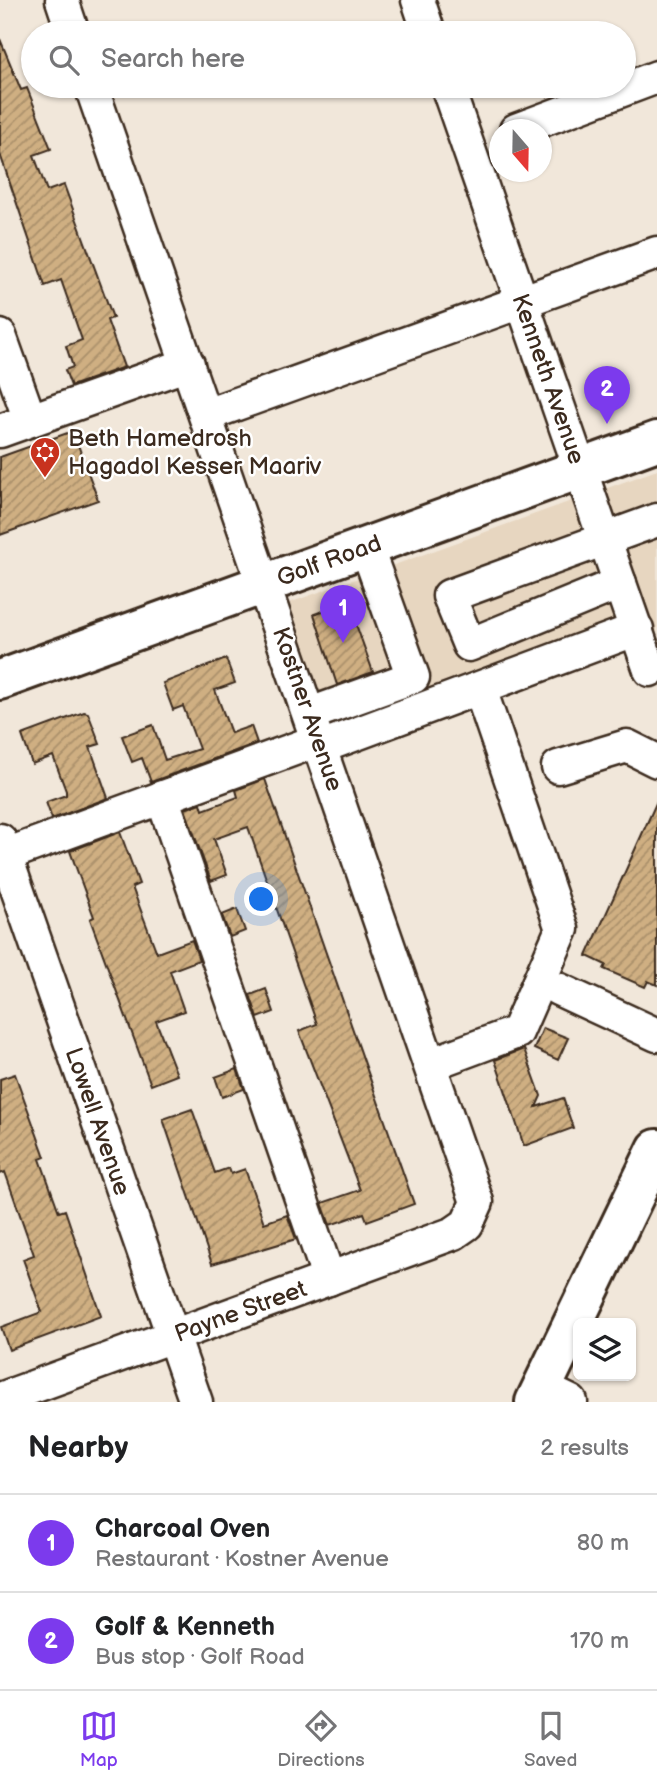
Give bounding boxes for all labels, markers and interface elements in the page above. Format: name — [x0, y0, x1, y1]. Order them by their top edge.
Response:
search box — [21, 21, 636, 98]
icon: search — [45, 41, 83, 79]
text: Search here — [101, 44, 245, 75]
north arrow — [489, 119, 552, 182]
street label: Kenneth Avenue — [505, 290, 591, 468]
pin: 2 — [584, 366, 630, 424]
place label: Beth Hamedrosh Hagadol Kesser Maariv — [68, 424, 322, 481]
synagogue icon: Beth Hamedrosh Hagadol Kesser Maariv — [28, 435, 62, 479]
street label: Golf Road — [273, 529, 385, 593]
pin: 1 — [320, 585, 366, 643]
street label: Kostner Avenue — [266, 623, 349, 795]
your location — [244, 882, 278, 916]
street label: Lowell Avenue — [59, 1044, 137, 1199]
street label: Payne Street — [171, 1274, 311, 1349]
map controls — [573, 1318, 636, 1381]
button: layers — [573, 1318, 636, 1381]
text: Nearby — [28, 1430, 128, 1466]
text: 2 results — [540, 1434, 629, 1462]
text: Charcoal Oven — [95, 1514, 270, 1545]
text: 1 — [46, 1529, 56, 1557]
text: 80 m — [577, 1529, 629, 1557]
text: Restaurant · Kostner Avenue — [95, 1545, 389, 1573]
text: Golf & Kenneth — [95, 1612, 275, 1643]
text: 2 — [44, 1627, 58, 1655]
text: 170 m — [570, 1627, 629, 1655]
text: Bus stop · Golf Road — [95, 1643, 305, 1671]
tab: Map — [80, 1707, 118, 1772]
tab: Directions — [277, 1707, 365, 1772]
tab: Saved — [524, 1707, 577, 1772]

